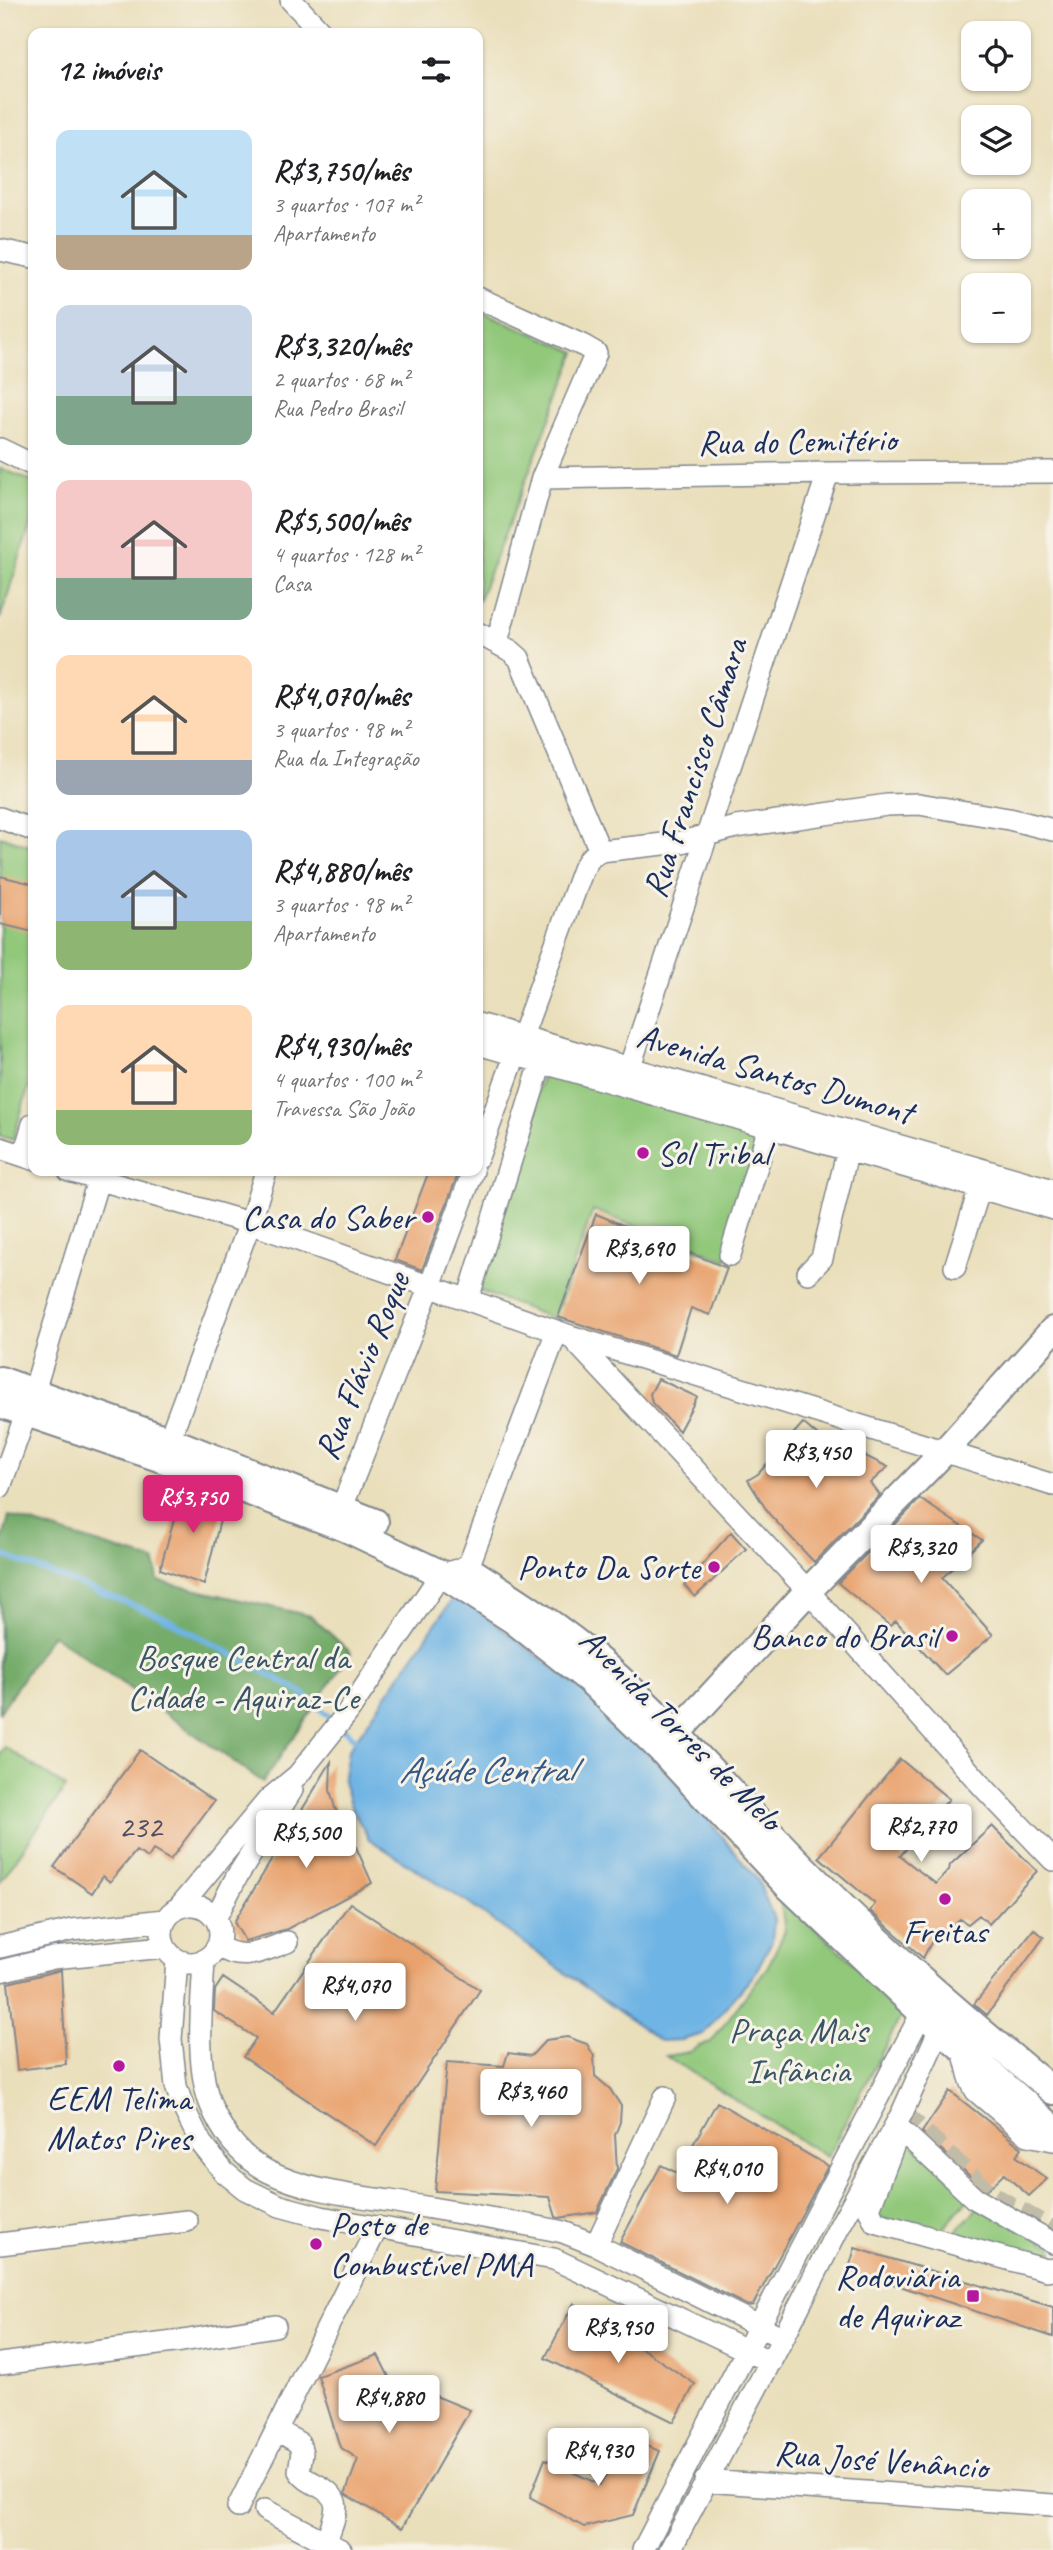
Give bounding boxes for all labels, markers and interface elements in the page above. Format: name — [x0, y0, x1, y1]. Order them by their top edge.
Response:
map controls — [961, 21, 1031, 343]
button: locate — [961, 21, 1031, 91]
text: 12 imóveis — [56, 51, 160, 89]
icon: filters — [417, 51, 455, 89]
button: layers — [961, 105, 1031, 175]
text: R$3,750/mês — [273, 152, 409, 190]
icon: home — [112, 158, 196, 242]
button: + — [961, 189, 1031, 259]
text: 3 quartos · 107 m² — [273, 190, 419, 219]
text: Apartamento — [273, 219, 375, 248]
button: − — [961, 273, 1031, 343]
text: R$3,320/mês — [273, 327, 410, 365]
icon: home — [112, 333, 196, 417]
text: 2 quartos · 68 m² — [273, 365, 409, 394]
text: Rua Pedro Brasil — [273, 394, 402, 423]
street label: Rua do Cemitério — [697, 417, 900, 465]
text: R$5,500/mês — [273, 502, 409, 540]
icon: home — [112, 508, 196, 592]
text: 4 quartos · 128 m² — [273, 540, 419, 569]
text: Casa — [273, 569, 311, 598]
street label: Rua Francisco Câmara — [632, 631, 759, 903]
text: R$4,070/mês — [273, 677, 410, 715]
icon: home — [112, 683, 196, 767]
text: 3 quartos · 98 m² — [273, 715, 409, 744]
text: Rua da Integração — [273, 744, 419, 773]
text: R$4,880/mês — [273, 852, 410, 890]
icon: home — [112, 858, 196, 942]
text: 3 quartos · 98 m² — [273, 890, 409, 919]
text: Apartamento — [273, 919, 375, 948]
street label: Avenida Santos Dumont — [632, 1013, 922, 1136]
text: R$4,930/mês — [273, 1027, 410, 1065]
icon: home — [112, 1033, 196, 1117]
text: 4 quartos · 100 m² — [273, 1065, 419, 1094]
text: Travessa São João — [273, 1094, 414, 1123]
place label: Sol Tribal — [657, 1131, 775, 1176]
marker: Sol Tribal — [635, 1145, 651, 1161]
place label: Casa do Saber — [242, 1195, 417, 1240]
marker: Casa do Saber — [420, 1209, 436, 1225]
pin: R$3,690 — [574, 1226, 704, 1286]
text: R$3,690 — [604, 1234, 674, 1263]
street label: Rua Flávio Roque — [304, 1263, 421, 1466]
pin: R$3,450 — [751, 1430, 881, 1490]
text: R$3,450 — [782, 1438, 850, 1467]
pin: R$3,750 — [128, 1476, 258, 1535]
text: R$3,750 — [159, 1483, 227, 1512]
pin: R$3,320 — [856, 1526, 986, 1585]
text: R$3,320 — [887, 1533, 955, 1562]
place label: Ponto Da Sorte — [517, 1545, 703, 1590]
marker: Ponto Da Sorte — [706, 1559, 722, 1575]
place label: Banco do Brasil — [751, 1614, 944, 1659]
street label: Avenida Torres de Melo — [570, 1618, 795, 1843]
marker: Banco do Brasil — [944, 1628, 960, 1644]
park label: Bosque Central da Cidade - Aquiraz-Ce — [127, 1635, 361, 1720]
water label: Açúde Central — [399, 1746, 585, 1793]
pin: R$2,770 — [856, 1804, 986, 1864]
house number: 232 — [118, 1806, 164, 1847]
pin: R$5,500 — [241, 1811, 371, 1870]
text: R$2,770 — [887, 1812, 955, 1841]
text: R$5,500 — [272, 1818, 340, 1847]
marker: Freitas — [937, 1891, 953, 1907]
place label: Freitas — [903, 1909, 990, 1954]
pin: R$4,070 — [290, 1964, 420, 2023]
text: R$4,070 — [321, 1971, 389, 2000]
park label: Praça Mais Infância — [729, 2008, 870, 2093]
marker: EEM Telima Matos Pires — [111, 2058, 127, 2074]
pin: R$3,460 — [466, 2070, 596, 2129]
place label: EEM Telima Matos Pires — [47, 2076, 194, 2161]
text: R$3,460 — [496, 2077, 566, 2106]
pin: R$4,010 — [662, 2146, 792, 2206]
text: R$4,010 — [693, 2154, 761, 2183]
place label: Posto de Combustível PMA — [330, 2202, 534, 2287]
marker: Posto de Combustível PMA — [308, 2236, 324, 2252]
place label: Rodoviária de Aquiraz — [835, 2254, 963, 2339]
marker: Rodoviária de Aquiraz — [965, 2288, 981, 2304]
pin: R$3,950 — [553, 2306, 683, 2365]
text: R$3,950 — [584, 2313, 652, 2342]
pin: R$4,880 — [324, 2376, 454, 2435]
text: R$4,880 — [355, 2383, 423, 2412]
pin: R$4,930 — [533, 2428, 663, 2488]
street label: Rua José Venâncio — [773, 2430, 993, 2490]
text: R$4,930 — [564, 2436, 632, 2465]

